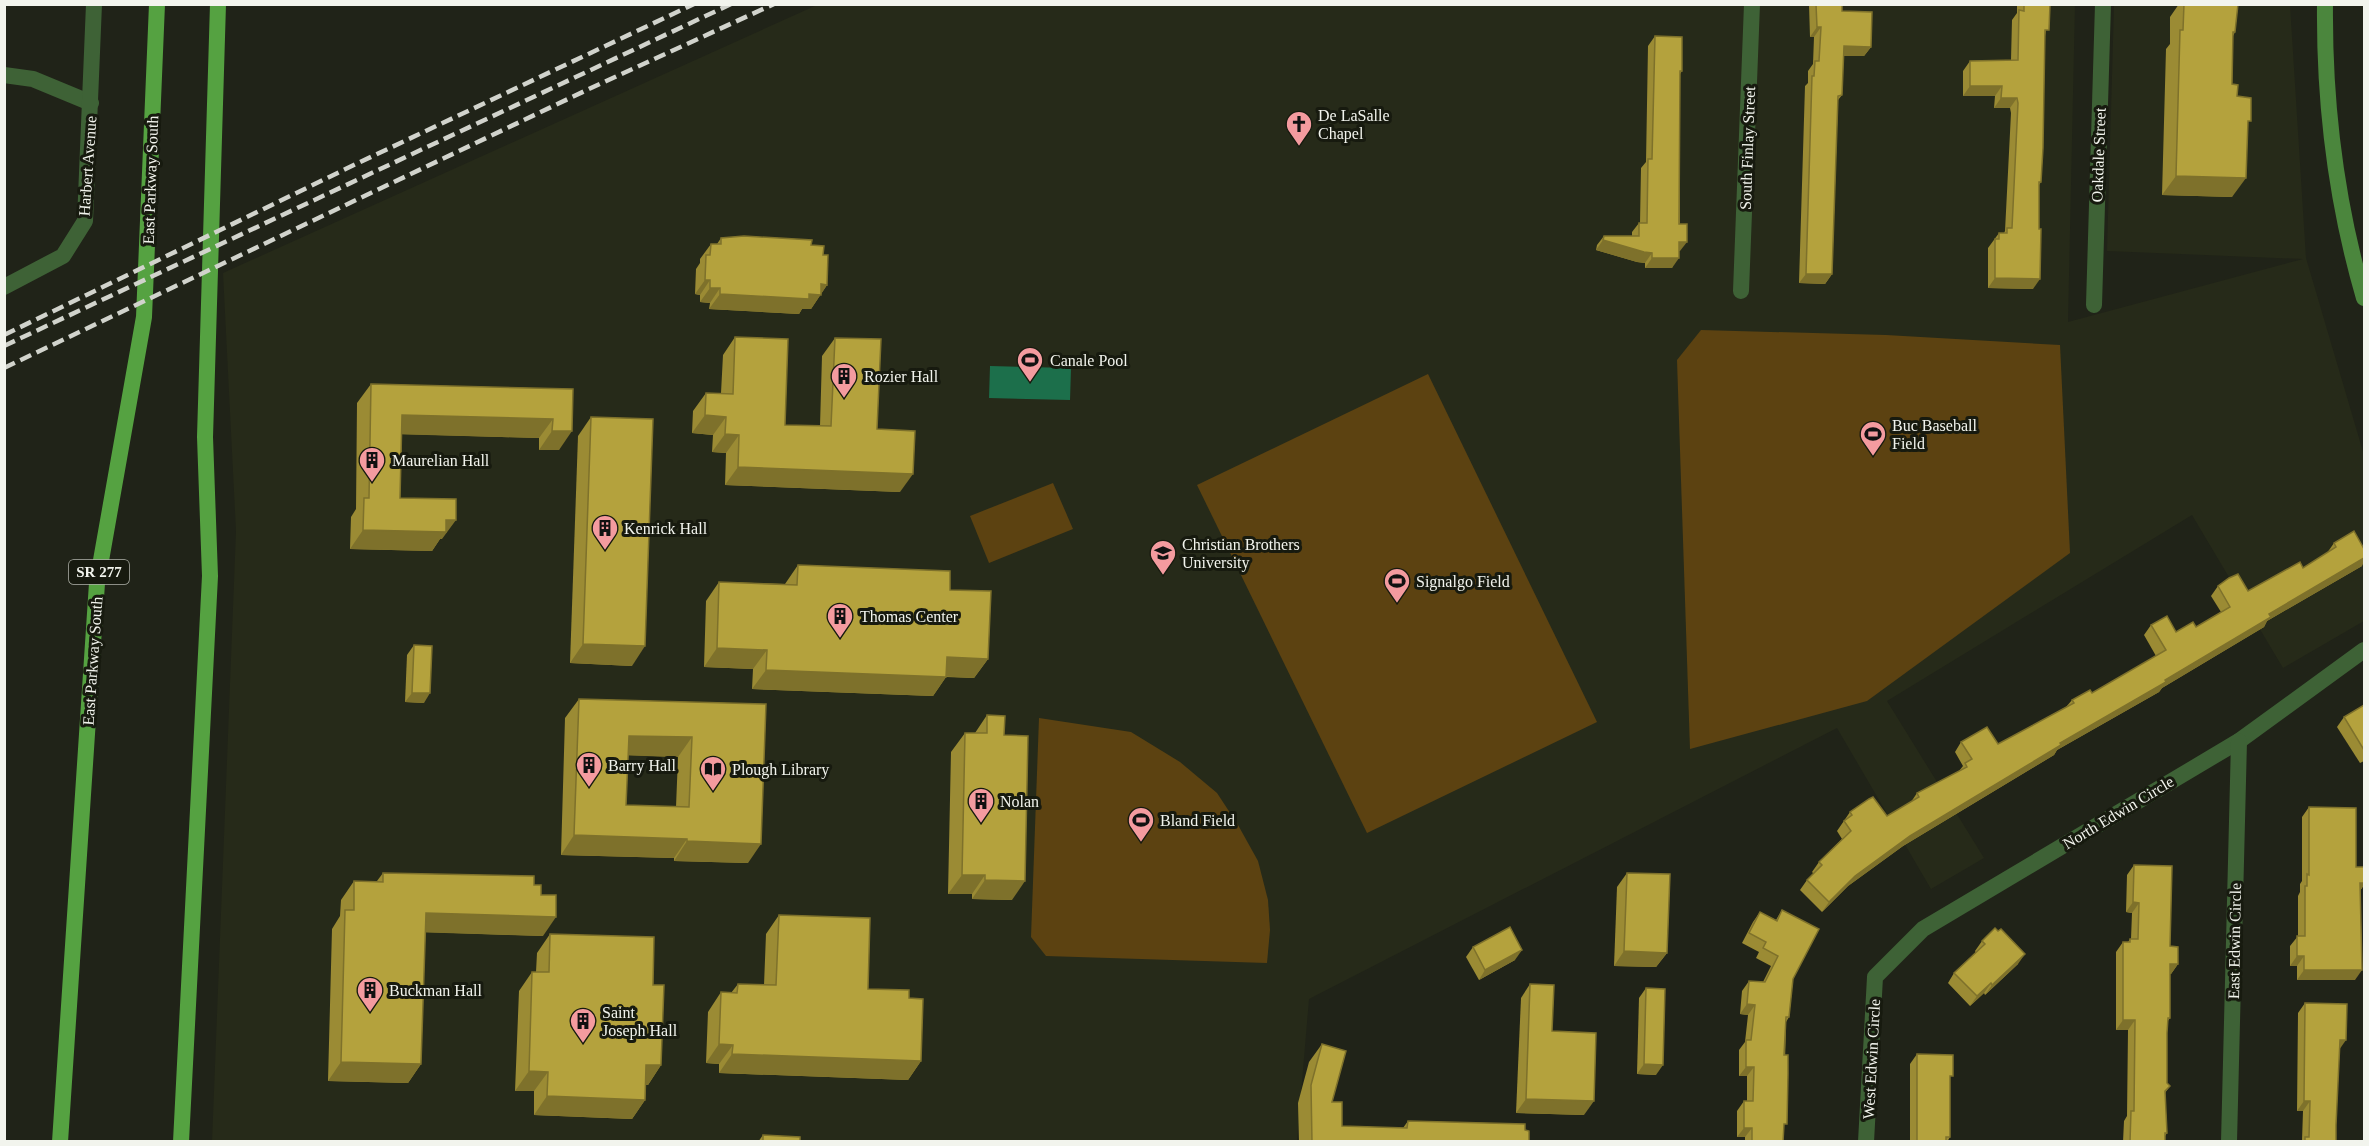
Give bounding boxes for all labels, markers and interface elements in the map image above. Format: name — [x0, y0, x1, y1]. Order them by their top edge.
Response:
street label: South Finlay Street — [1737, 85, 1759, 210]
place label: De LaSalle Chapel — [1318, 107, 1390, 143]
street label: Oakdale Street — [2088, 107, 2109, 203]
church icon: De LaSalle Chapel — [1284, 109, 1314, 147]
street label: Harbert Avenue — [76, 115, 99, 217]
street label: East Parkway South — [140, 115, 162, 245]
sports icon: Canale Pool — [1015, 345, 1045, 383]
place label: Canale Pool — [1050, 352, 1128, 369]
building icon: Rozier Hall — [829, 361, 859, 399]
place label: Rozier Hall — [864, 368, 939, 385]
place label: Buc Baseball Field — [1892, 417, 1977, 452]
sports icon: Buc Baseball Field — [1858, 419, 1888, 457]
building icon: Maurelian Hall — [357, 445, 387, 483]
place label: Maurelian Hall — [392, 452, 490, 469]
building icon: Kenrick Hall — [590, 513, 620, 551]
place label: Kenrick Hall — [624, 520, 708, 537]
place label: Christian Brothers University — [1182, 536, 1300, 572]
school or university icon: Christian Brothers University — [1148, 538, 1178, 576]
road number: SR 277 — [69, 560, 129, 584]
sports icon: Signalgo Field — [1382, 566, 1412, 604]
place label: Signalgo Field — [1416, 573, 1510, 591]
street label: East Parkway South — [80, 596, 106, 726]
building icon: Thomas Center — [825, 601, 855, 639]
place label: Thomas Center — [860, 608, 959, 625]
building icon: Barry Hall — [574, 750, 604, 788]
library icon: Plough Library — [698, 754, 728, 792]
place label: Barry Hall — [608, 757, 677, 775]
place label: Plough Library — [732, 761, 829, 779]
street label: North Edwin Circle — [2060, 773, 2177, 852]
building icon: Nolan — [966, 786, 996, 824]
place label: Nolan — [1000, 793, 1039, 810]
sports icon: Bland Field — [1126, 805, 1156, 843]
place label: Bland Field — [1160, 812, 1235, 829]
street label: East Edwin Circle — [2225, 883, 2244, 999]
building icon: Buckman Hall — [355, 975, 385, 1013]
place label: Buckman Hall — [389, 982, 482, 999]
street label: West Edwin Circle — [1860, 998, 1883, 1120]
place label: Saint Joseph Hall — [602, 1004, 678, 1040]
building icon: Saint Joseph Hall — [568, 1006, 598, 1044]

